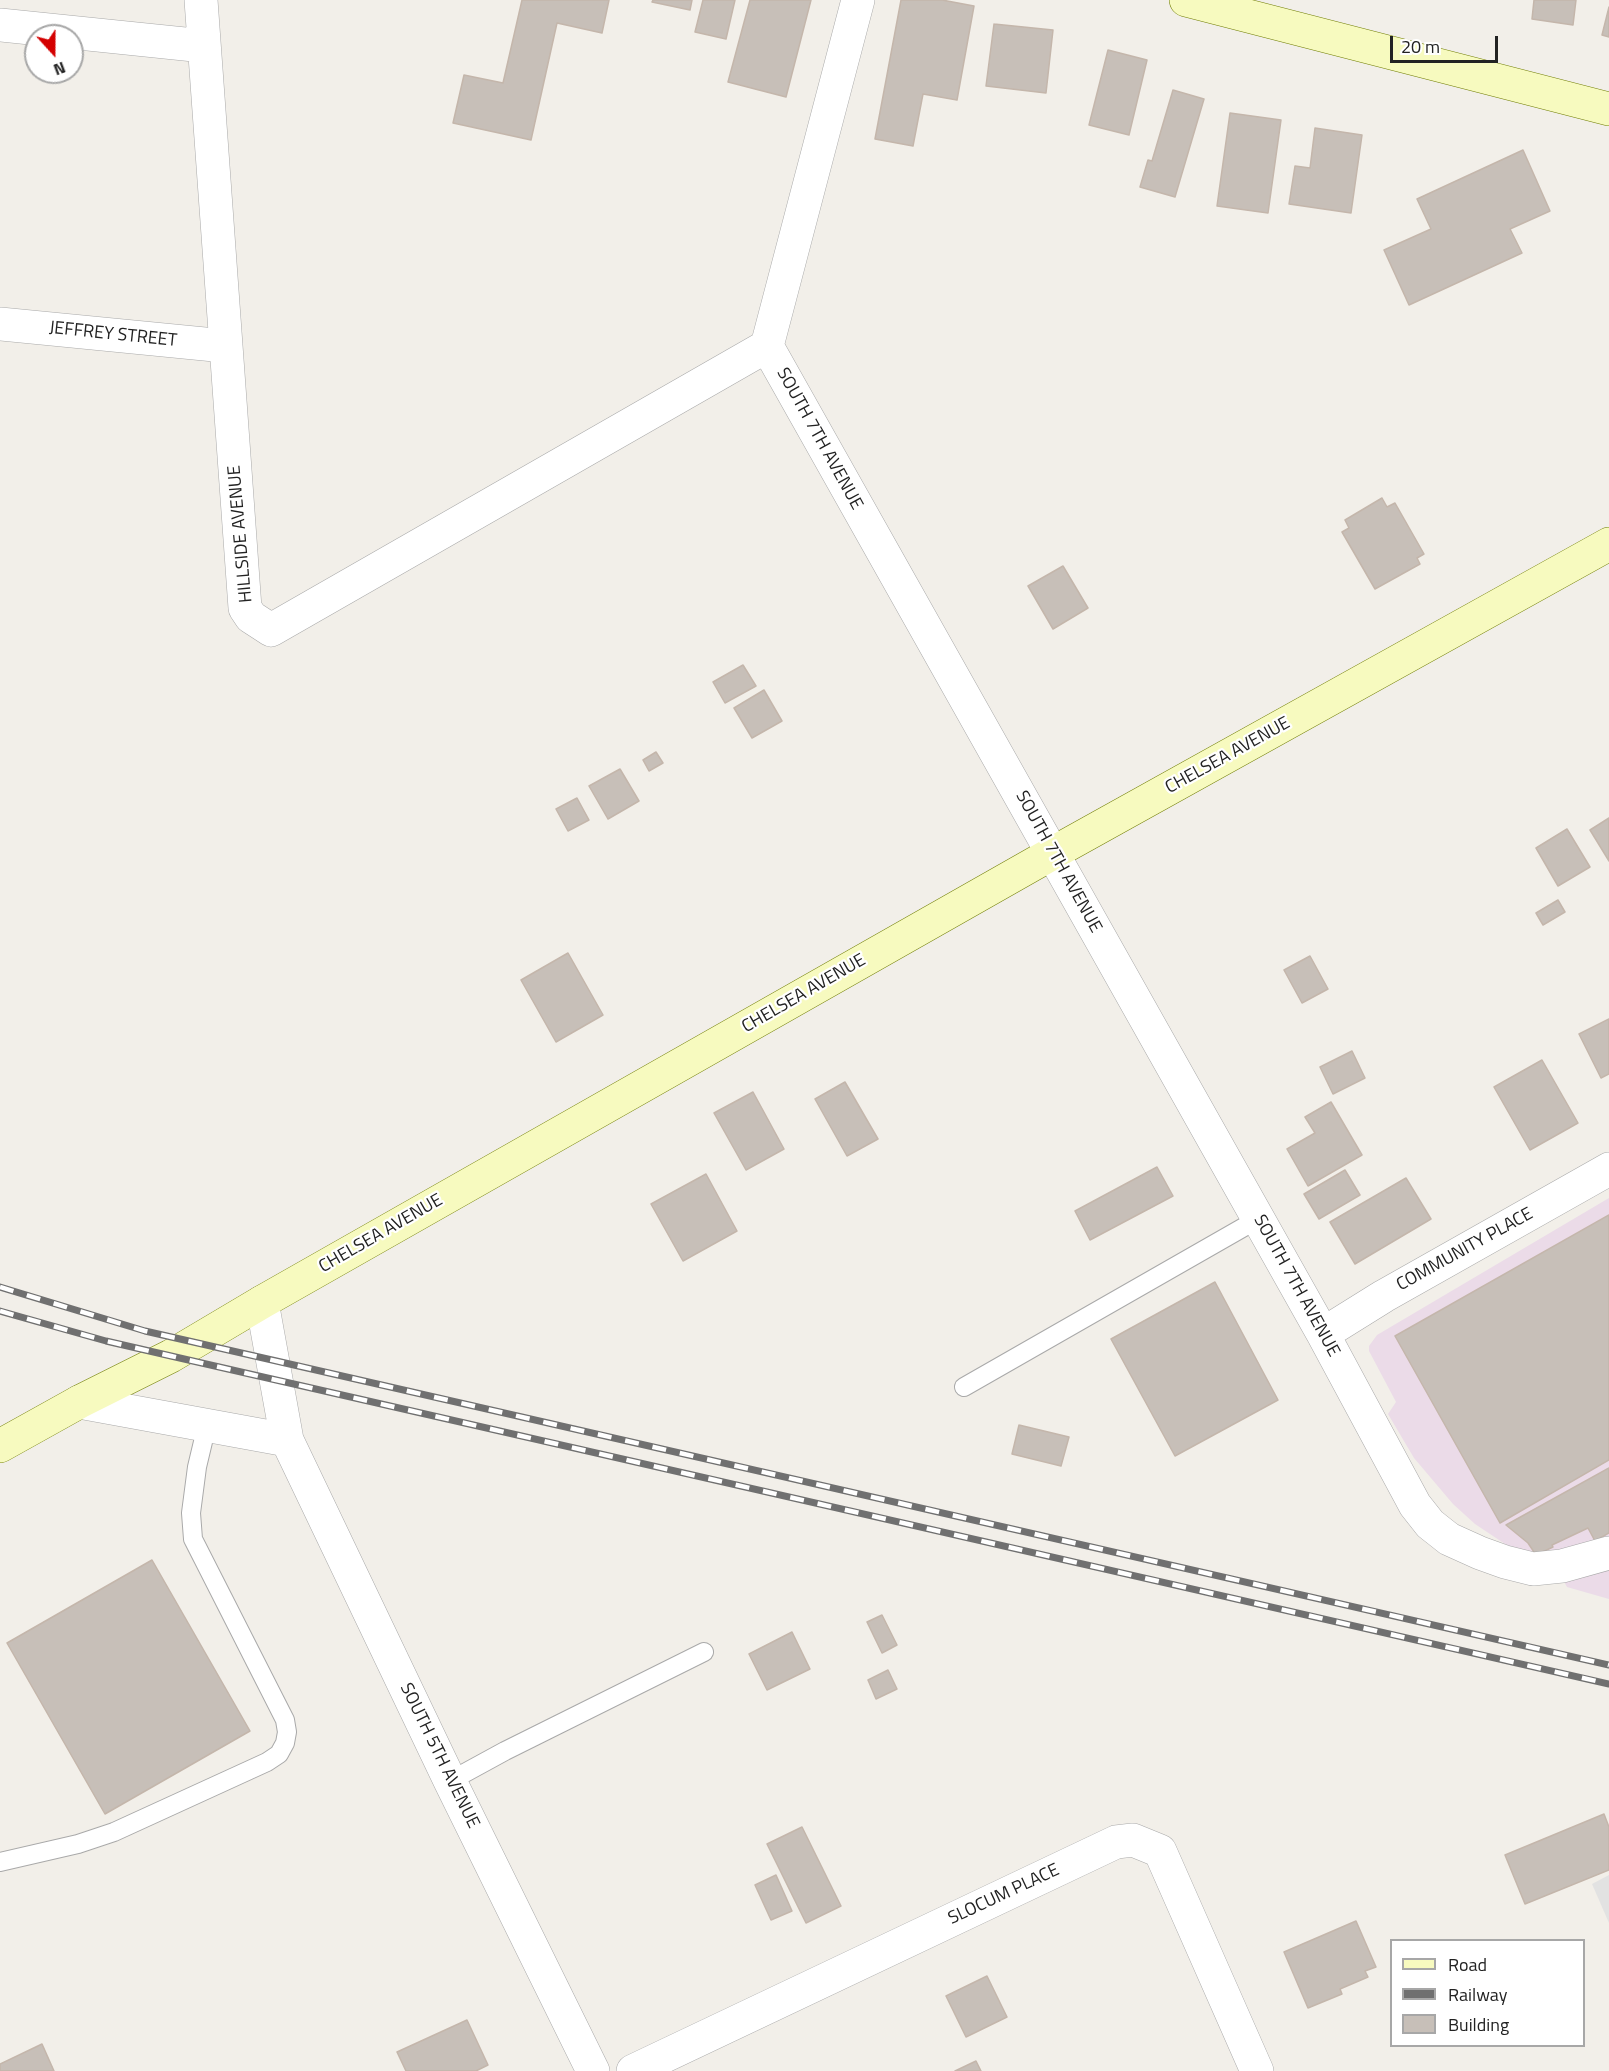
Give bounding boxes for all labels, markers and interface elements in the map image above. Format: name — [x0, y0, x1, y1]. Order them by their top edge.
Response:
north arrow — [24, 24, 84, 84]
scale bar — [1393, 24, 1501, 62]
text: 20 m — [1401, 33, 1440, 60]
text: N — [50, 56, 69, 82]
street label: JEFFREY STREET — [48, 318, 178, 352]
street label: SOUTH 7TH AVENUE — [771, 364, 867, 514]
street label: HILLSIDE AVENUE — [224, 464, 258, 604]
street label: CHELSEA AVENUE — [1162, 713, 1294, 799]
street label: SOUTH 7TH AVENUE — [1010, 787, 1106, 937]
street label: CHELSEA AVENUE — [738, 950, 870, 1038]
street label: CHELSEA AVENUE — [315, 1190, 447, 1278]
street label: COMMUNITY PLACE — [1393, 1204, 1537, 1296]
street label: SOUTH 7TH AVENUE — [1248, 1211, 1344, 1361]
street label: SOUTH 5TH AVENUE — [394, 1680, 484, 1832]
street label: SLOCUM PLACE — [945, 1860, 1063, 1930]
legend — [1390, 1939, 1585, 2047]
text: Road — [1448, 1951, 1487, 1978]
text: Railway — [1448, 1981, 1507, 2008]
text: Building — [1448, 2011, 1509, 2038]

